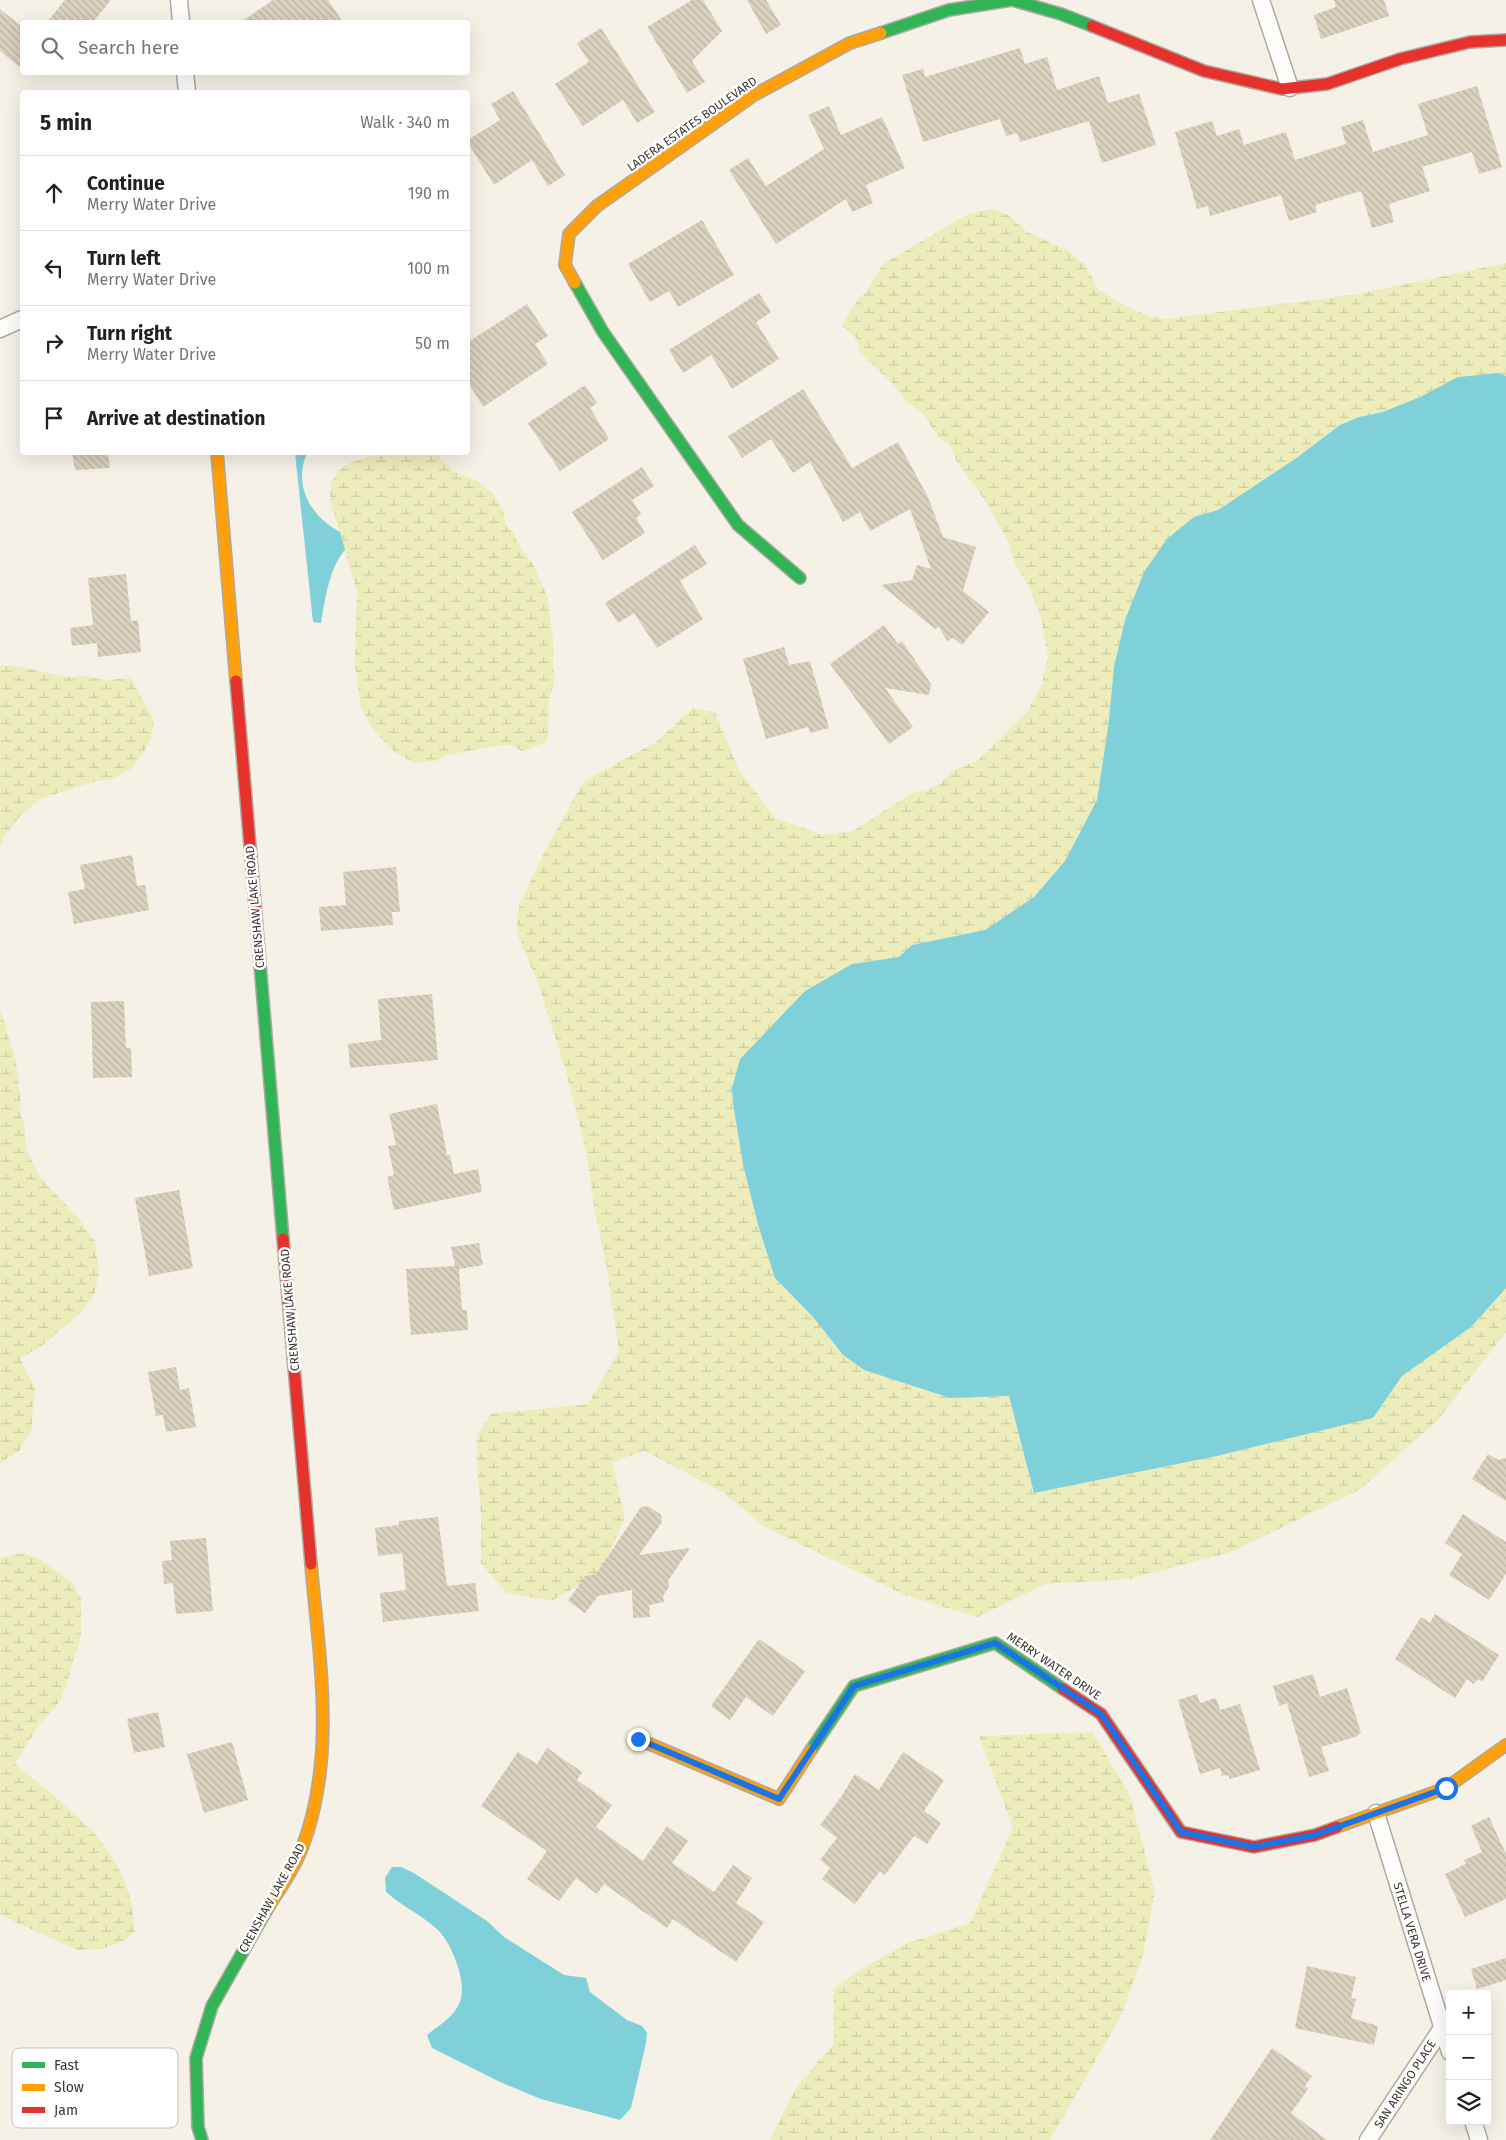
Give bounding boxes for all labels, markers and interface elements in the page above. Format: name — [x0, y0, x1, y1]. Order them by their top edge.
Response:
search box — [20, 20, 470, 75]
icon: search — [38, 34, 66, 62]
text: Search here — [78, 36, 179, 59]
street label: LADERA ESTATES BOULEVARD — [624, 74, 760, 174]
text: 5 min — [40, 110, 92, 136]
text: Walk · 340 m — [360, 113, 450, 132]
text: Continue — [87, 172, 165, 195]
icon: ahead — [40, 179, 68, 207]
text: 190 m — [408, 184, 450, 203]
text: Merry Water Drive — [87, 195, 216, 214]
text: Turn left — [87, 247, 161, 270]
icon: left — [40, 254, 68, 282]
text: 100 m — [407, 259, 450, 278]
text: Merry Water Drive — [87, 270, 216, 289]
text: Turn right — [87, 322, 172, 345]
icon: right — [40, 329, 68, 357]
text: 50 m — [415, 334, 450, 353]
text: Merry Water Drive — [87, 345, 216, 364]
icon: arrive — [40, 404, 68, 432]
text: Arrive at destination — [87, 407, 266, 430]
street label: CRENSHAW LAKE ROAD — [243, 845, 267, 969]
street label: CRENSHAW LAKE ROAD — [278, 1248, 302, 1372]
street label: MERRY WATER DRIVE — [1004, 1629, 1104, 1703]
route end — [627, 1728, 650, 1751]
route start — [1435, 1777, 1458, 1800]
street label: CRENSHAW LAKE ROAD — [236, 1841, 308, 1955]
street label: STELLA VERA DRIVE — [1390, 1881, 1434, 1983]
map controls — [1446, 1990, 1491, 2125]
button: + — [1446, 1990, 1491, 2035]
button: − — [1446, 2035, 1491, 2080]
street label: SAN ARINGO PLACE — [1371, 2037, 1439, 2131]
legend — [12, 2048, 178, 2128]
text: Fast — [54, 2057, 80, 2074]
text: Slow — [54, 2079, 84, 2096]
button: layers — [1446, 2080, 1491, 2125]
text: Jam — [54, 2102, 78, 2119]

